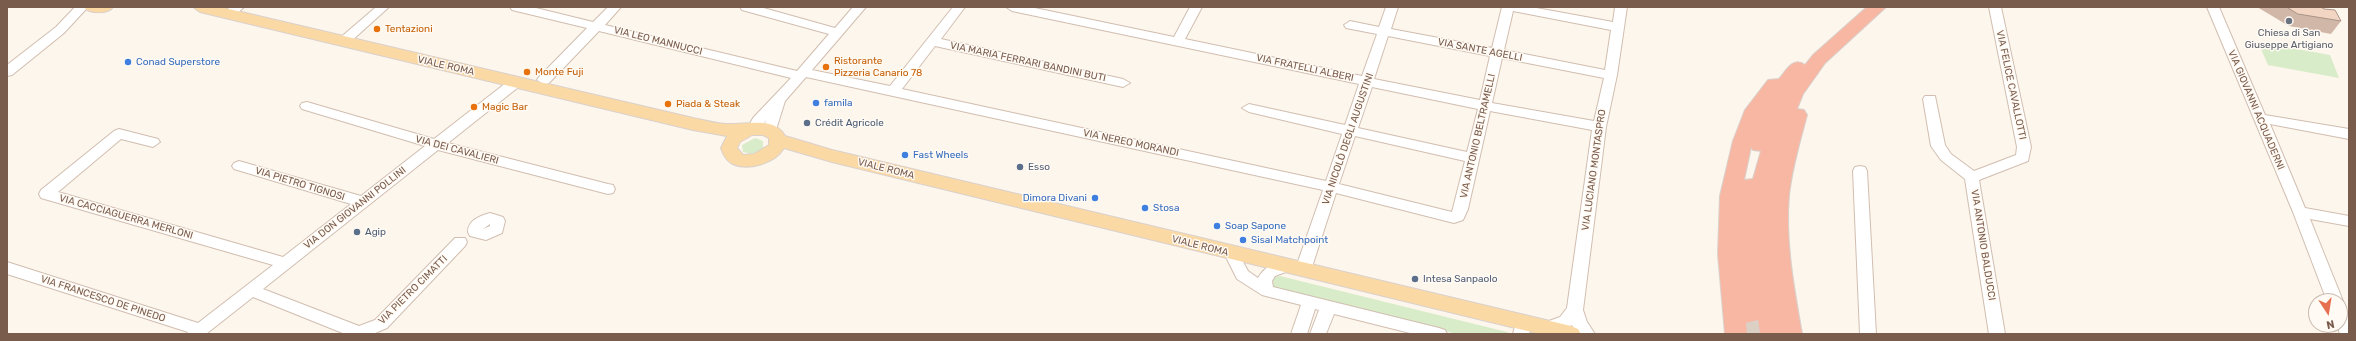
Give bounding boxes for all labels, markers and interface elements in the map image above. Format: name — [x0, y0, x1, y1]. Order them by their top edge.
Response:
marker: Chiesa di San Giuseppe Artigiano — [2284, 16, 2294, 26]
place label: Tentazioni — [385, 23, 433, 35]
marker: Tentazioni — [372, 24, 382, 34]
street label: VIA LEO MANNUCCI — [612, 24, 704, 58]
place label: Chiesa di San Giuseppe Artigiano — [2245, 27, 2333, 50]
street label: VIA FELICE CAVALLOTTI — [1994, 29, 2028, 141]
street label: VIA SANTE AGELLI — [1437, 36, 1523, 64]
street label: VIA MARIA FERRARI BANDINI BUTI — [949, 40, 1107, 84]
street label: VIA GIOVANNI ACQUADERNI — [2225, 48, 2287, 172]
street label: VIA FRATELLI ALBERI — [1255, 52, 1355, 84]
street label: VIALE ROMA — [416, 54, 476, 78]
place label: Ristorante Pizzeria Canario 78 — [834, 55, 922, 78]
place label: Conad Superstore — [136, 56, 220, 68]
marker: Conad Superstore — [123, 57, 133, 67]
marker: Ristorante Pizzeria Canario 78 — [821, 62, 831, 72]
place label: Monte Fuji — [535, 66, 583, 78]
marker: Monte Fuji — [522, 67, 532, 77]
street label: VIA NICOLÒ DEGLI AUGUSTINI — [1320, 72, 1376, 206]
street label: VIA ANTONIO BELTRAMELLI — [1458, 72, 1498, 200]
place label: famila — [824, 97, 853, 109]
place label: Piada & Steak — [676, 98, 740, 110]
marker: famila — [811, 98, 821, 108]
marker: Piada & Steak — [663, 99, 673, 109]
place label: Magic Bar — [482, 101, 528, 113]
marker: Magic Bar — [469, 102, 479, 112]
street label: VIA LUCIANO MONTASPRO — [1580, 109, 1608, 231]
place label: Crédit Agricole — [815, 117, 884, 129]
marker: Crédit Agricole — [802, 118, 812, 128]
street label: VIA NEREO MORANDI — [1082, 127, 1180, 159]
street label: VIA DEI CAVALIERI — [414, 133, 500, 167]
place label: Fast Wheels — [913, 149, 968, 161]
marker: Fast Wheels — [900, 150, 910, 160]
street label: VIALE ROMA — [856, 156, 916, 182]
place label: Esso — [1028, 161, 1050, 173]
marker: Esso — [1015, 162, 1025, 172]
street label: VIA DON GIOVANNI POLLINI — [302, 164, 408, 252]
street label: VIA PIETRO TIGNOSI — [254, 165, 346, 203]
street label: VIA ANTONIO BALDUCCI — [1968, 189, 1998, 301]
street label: VIA CACCIAGUERRA MERLONI — [58, 192, 194, 242]
place label: Dimora Divani — [1023, 192, 1087, 204]
marker: Dimora Divani — [1090, 193, 1100, 203]
place label: Stosa — [1153, 202, 1179, 214]
marker: Stosa — [1140, 203, 1150, 213]
place label: Soap Sapone — [1225, 220, 1286, 232]
marker: Soap Sapone — [1212, 221, 1222, 231]
place label: Agip — [365, 226, 386, 238]
marker: Agip — [352, 227, 362, 237]
street label: VIALE ROMA — [1170, 233, 1230, 259]
place label: Sisal Matchpoint — [1251, 234, 1328, 246]
marker: Sisal Matchpoint — [1238, 235, 1248, 245]
street label: VIA PIETRO CIMATTI — [376, 253, 450, 327]
street label: VIA FRANCESCO DE PINEDO — [39, 273, 167, 325]
place label: Intesa Sanpaolo — [1423, 273, 1497, 285]
marker: Intesa Sanpaolo — [1410, 274, 1420, 284]
north arrow — [2308, 293, 2348, 333]
text: N — [2325, 317, 2336, 331]

